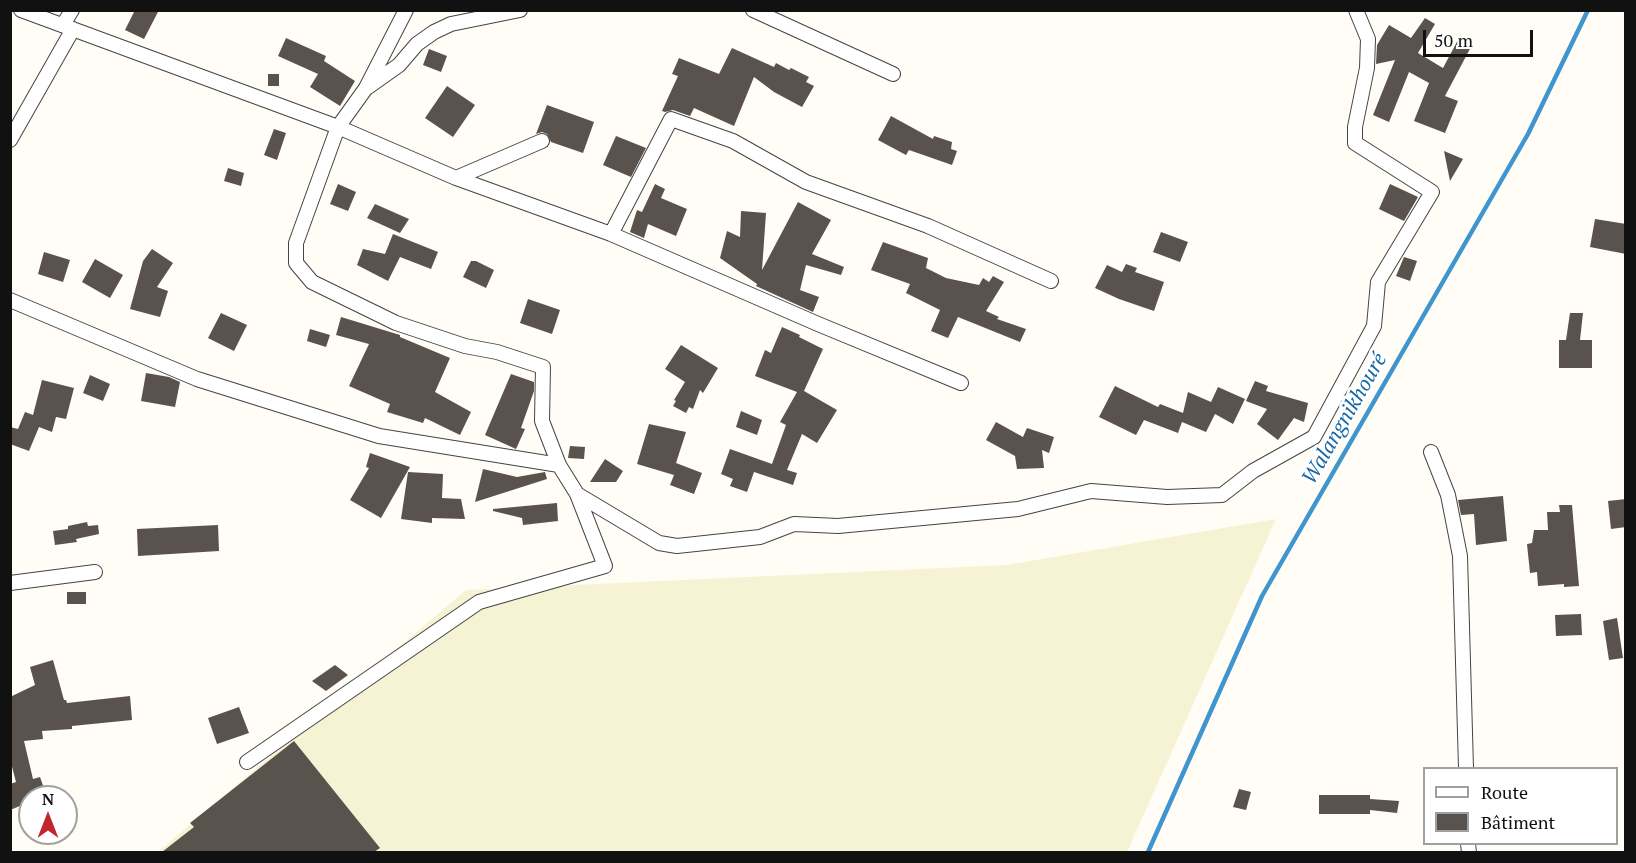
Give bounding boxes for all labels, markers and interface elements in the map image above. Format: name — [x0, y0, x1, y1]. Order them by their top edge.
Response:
scale bar — [1426, 18, 1536, 56]
text: 50 m — [1434, 28, 1473, 52]
water label: Walangnikhouré — [1297, 349, 1393, 489]
legend — [1423, 767, 1618, 845]
text: Route — [1481, 780, 1528, 804]
north arrow — [18, 785, 78, 845]
text: N — [42, 788, 54, 810]
text: Bâtiment — [1481, 810, 1555, 834]

